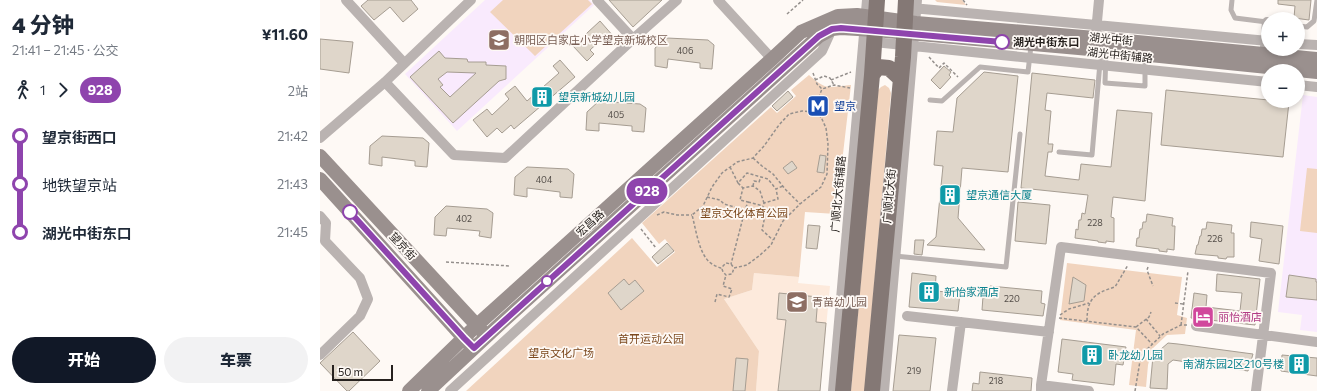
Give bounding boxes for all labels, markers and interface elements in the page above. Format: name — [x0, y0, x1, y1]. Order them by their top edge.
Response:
text: 4 分钟 — [12, 11, 74, 38]
map controls — [1261, 12, 1305, 108]
button: + — [1261, 12, 1305, 56]
text: ¥11.60 — [262, 25, 308, 43]
school or university icon: 朝阳区白家庄小学望京新城校区 — [486, 27, 512, 53]
street label: 湖光中街 — [1089, 30, 1134, 47]
place label: 朝阳区白家庄小学望京新城校区 — [514, 33, 668, 46]
marker: 湖光中街东口 — [994, 34, 1010, 50]
place label: 湖光中街东口 — [1013, 35, 1079, 48]
text: 21:41 – 21:45 · 公交 — [12, 42, 119, 58]
house number: 406 — [677, 45, 693, 56]
street label: 湖光中街辅路 — [1087, 45, 1154, 64]
button: − — [1261, 64, 1305, 108]
icon: walk — [12, 79, 34, 101]
icon: forward — [52, 79, 74, 101]
text: 928 — [88, 81, 113, 98]
text: 1 — [40, 82, 46, 98]
text: 2站 — [288, 83, 308, 99]
building icon: 望京新城幼儿园 — [529, 84, 555, 110]
place label: 望京新城幼儿园 — [558, 90, 635, 103]
metro station icon: 望京 — [805, 93, 831, 119]
place label: 望京 — [834, 99, 856, 112]
house number: 405 — [608, 109, 624, 120]
text: 望京街西口 — [42, 128, 117, 146]
text: 21:42 — [277, 128, 308, 144]
street label: 广顺北大街辅路 — [828, 155, 847, 233]
street label: 广顺北大街 — [880, 168, 897, 224]
house number: 404 — [536, 174, 553, 185]
text: 地铁望京站 — [42, 176, 117, 194]
text: 21:43 — [277, 176, 308, 192]
line badge: 928 — [624, 178, 670, 204]
text: 928 — [634, 182, 660, 199]
building icon: 望京通信大厦 — [937, 182, 963, 208]
place label: 望京通信大厦 — [966, 188, 1032, 201]
unlabelled marker — [342, 204, 358, 220]
park label: 望京文化体育公园 — [700, 206, 788, 219]
street label: 宏昌路 — [573, 207, 606, 238]
house number: 402 — [456, 213, 472, 224]
house number: 228 — [1087, 217, 1103, 228]
text: 湖光中街东口 — [42, 224, 132, 242]
text: 21:45 — [277, 224, 308, 240]
street label: 望京街 — [387, 229, 419, 262]
house number: 226 — [1207, 233, 1223, 244]
unlabelled marker — [541, 275, 553, 287]
building icon: 新怡家酒店 — [916, 279, 942, 305]
place label: 新怡家酒店 — [944, 285, 999, 298]
school or university icon: 青苗幼儿园 — [784, 289, 810, 315]
house number: 220 — [1004, 293, 1020, 304]
place label: 青苗幼儿园 — [812, 295, 867, 308]
hotel icon: 丽怡酒店 — [1190, 304, 1216, 330]
place label: 丽怡酒店 — [1218, 310, 1262, 323]
park label: 首开运动公园 — [618, 332, 684, 345]
button: 开始 — [12, 337, 156, 383]
button: 车票 — [164, 337, 308, 383]
building icon: 卧龙幼儿园 — [1079, 342, 1105, 368]
park label: 望京文化广场 — [528, 346, 594, 359]
place label: 卧龙幼儿园 — [1108, 348, 1163, 361]
building icon: 南湖东园2区210号楼 — [1286, 351, 1312, 377]
place label: 南湖东园2区210号楼 — [1183, 357, 1284, 370]
scale bar — [332, 363, 393, 382]
text: 50 m — [338, 365, 363, 378]
house number: 219 — [907, 365, 921, 376]
house number: 218 — [989, 375, 1003, 386]

